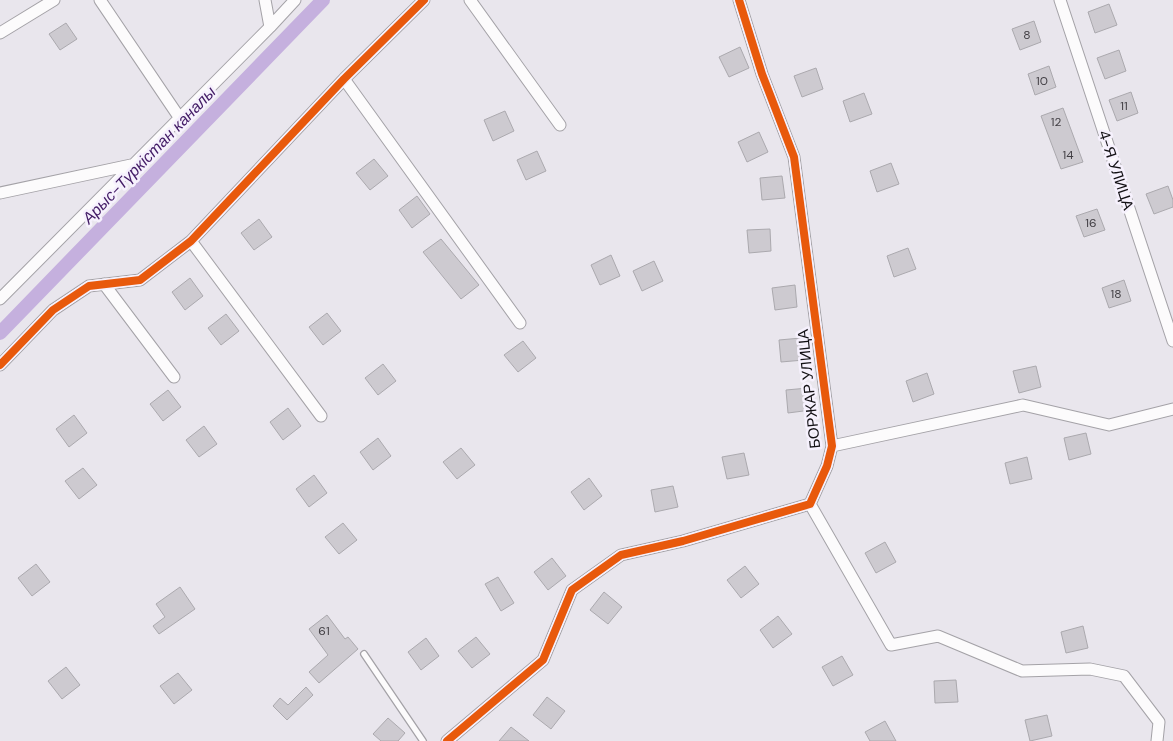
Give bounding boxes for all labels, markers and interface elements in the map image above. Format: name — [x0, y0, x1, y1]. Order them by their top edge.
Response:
house number: 8 — [1023, 27, 1031, 43]
house number: 10 — [1036, 73, 1048, 89]
water label: Арыс-Түркістан каналы — [77, 82, 220, 229]
house number: 11 — [1120, 98, 1128, 114]
house number: 12 — [1051, 114, 1061, 130]
street label: 4-Я УЛИЦА — [1094, 128, 1138, 212]
house number: 14 — [1062, 147, 1074, 163]
house number: 16 — [1085, 215, 1097, 231]
house number: 18 — [1110, 286, 1122, 302]
street label: БОРЖАР УЛИЦА — [793, 328, 825, 450]
house number: 61 — [318, 623, 330, 639]

